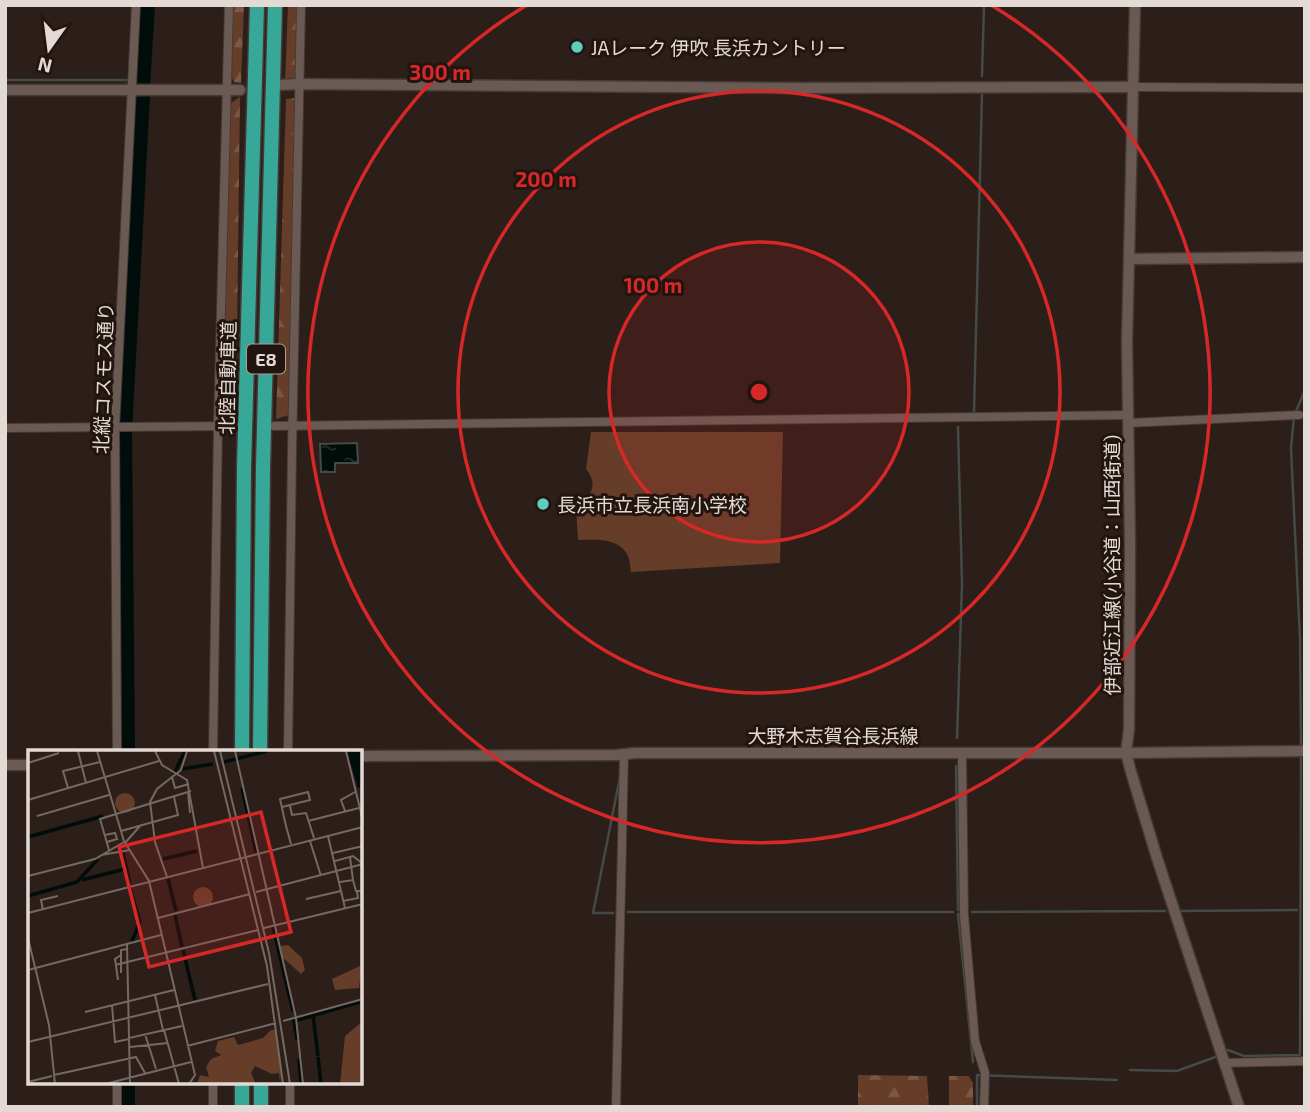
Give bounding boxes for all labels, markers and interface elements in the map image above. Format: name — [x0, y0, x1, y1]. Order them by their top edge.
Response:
north arrow — [14, 14, 84, 84]
place label: JAレーク 伊吹 長浜カントリー — [591, 36, 846, 59]
marker: JAレーク 伊吹 長浜カントリー — [569, 39, 585, 55]
text: N — [35, 53, 54, 79]
text: 300 m — [409, 59, 471, 84]
text: 200 m — [515, 166, 577, 191]
text: 100 m — [624, 272, 682, 297]
street label: 北縦コスモス通り — [89, 302, 117, 454]
street label: 北陸自動車道 — [215, 321, 239, 435]
road number: E8 — [247, 344, 285, 374]
centre of rings — [747, 380, 771, 404]
street label: 伊部近江線(小谷道：山西街道) — [1100, 435, 1123, 695]
place label: 長浜市立長浜南小学校 — [557, 493, 747, 516]
marker: 長浜市立長浜南小学校 — [535, 496, 551, 512]
street label: 大野木志賀谷長浜線 — [747, 724, 919, 747]
inset map — [28, 750, 362, 1084]

